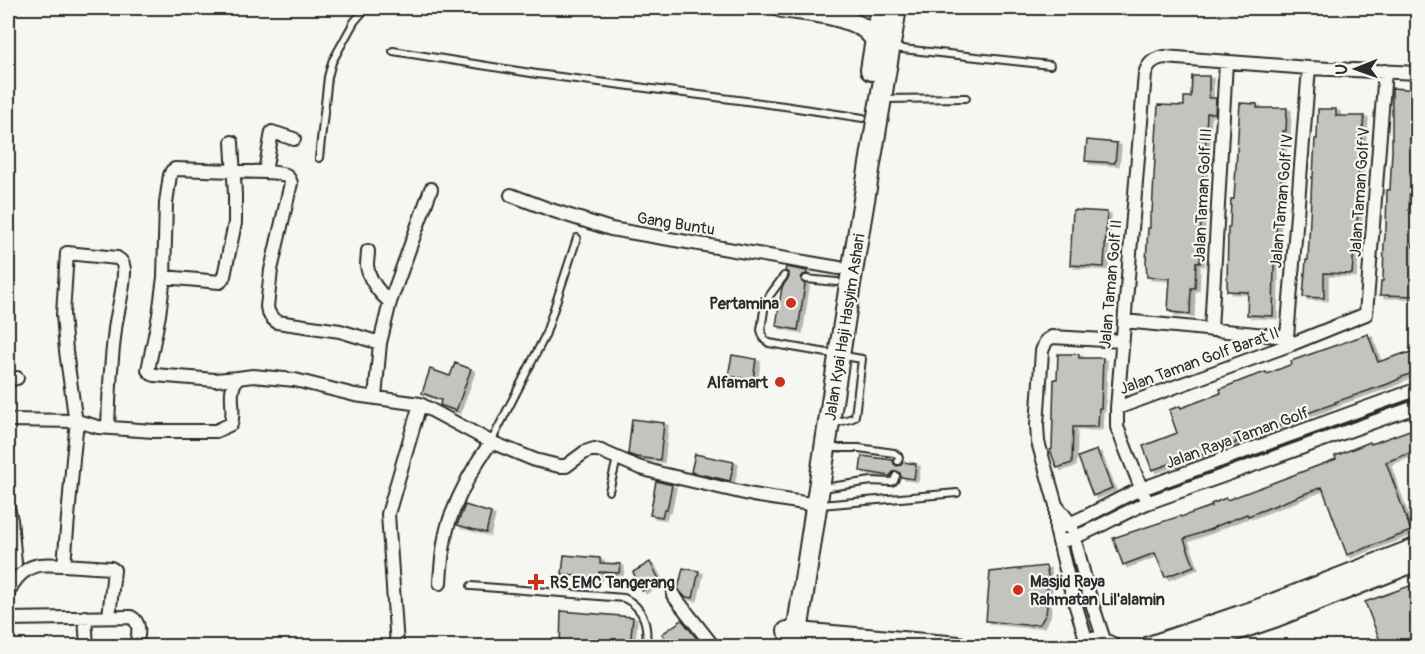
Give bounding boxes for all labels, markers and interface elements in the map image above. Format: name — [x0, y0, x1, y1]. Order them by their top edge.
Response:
north arrow — [1326, 39, 1386, 99]
text: U — [1332, 63, 1352, 75]
street label: Jalan Taman Golf V — [1345, 127, 1375, 258]
street label: Jalan Taman Golf III — [1190, 128, 1216, 262]
street label: Jalan Taman Golf IV — [1266, 133, 1298, 269]
street label: Gang Buntu — [635, 208, 716, 240]
street label: Jalan Taman Golf II — [1095, 219, 1127, 349]
street label: Jalan Kyai Haji Hasyim Ashari — [820, 232, 870, 422]
place label: Pertamina — [709, 294, 780, 314]
marker: Pertamina — [784, 296, 798, 310]
street label: Jalan Taman Golf Barat II — [1117, 323, 1282, 399]
place label: Alfamart — [707, 373, 769, 393]
marker: Alfamart — [773, 375, 787, 389]
street label: Jalan Raya Taman Golf — [1163, 402, 1312, 473]
place label: Masjid Raya Rahmatan Lil'alamin — [1030, 572, 1165, 610]
marker: RS EMC Tangerang — [527, 573, 545, 591]
place label: RS EMC Tangerang — [550, 573, 675, 593]
marker: Masjid Raya Rahmatan Lil'alamin — [1011, 583, 1025, 597]

